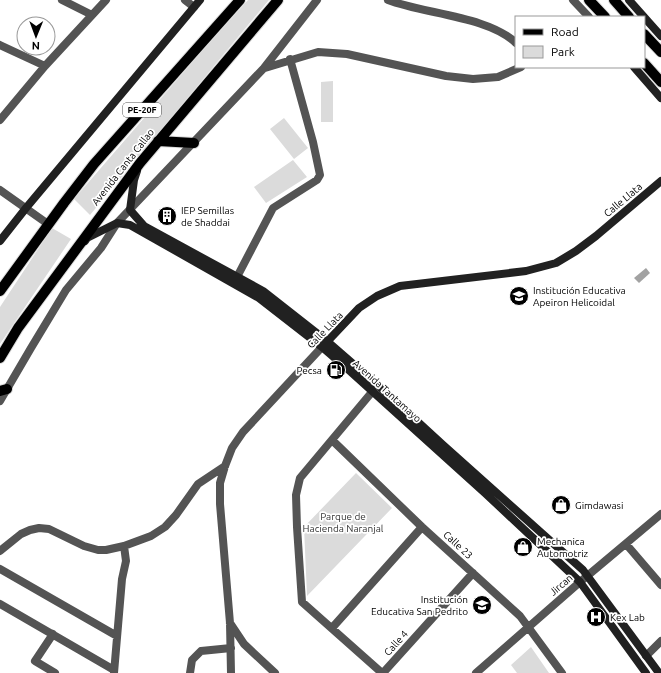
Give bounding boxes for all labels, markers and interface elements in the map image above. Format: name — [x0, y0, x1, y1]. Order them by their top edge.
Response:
north arrow — [16, 16, 56, 56]
legend — [515, 16, 645, 68]
text: Road — [551, 25, 579, 38]
text: N — [32, 40, 40, 52]
text: Park — [551, 45, 575, 58]
road number: PE-20F — [123, 103, 161, 117]
street label: Avenida Canta Callao — [90, 126, 156, 207]
street label: Calle Llata — [602, 181, 644, 219]
building icon: IEP Semillas de Shaddai — [156, 205, 178, 227]
place label: IEP Semillas de Shaddai — [181, 205, 234, 228]
school or university icon: Institución Educativa Apeiron Helicoidal — [508, 285, 530, 307]
place label: Institución Educativa Apeiron Helicoidal — [533, 285, 626, 308]
street label: Calle Llata — [305, 310, 345, 350]
street label: Avenida Tantamayo — [351, 358, 423, 425]
fuel station icon: Pecsa — [325, 359, 347, 381]
place label: Pecsa — [297, 365, 322, 376]
shop icon: Gimdawasi — [550, 494, 572, 516]
place label: Gimdawasi — [575, 500, 623, 511]
park label: Parque de Hacienda Naranjal — [303, 511, 384, 534]
street label: Calle 23 — [441, 529, 475, 561]
shop icon: Mechanica Automotriz — [512, 536, 534, 558]
place label: Mechanica Automotriz — [537, 536, 589, 559]
street label: Jircan — [547, 572, 575, 598]
place label: Institución Educativa San Pedrito — [371, 594, 468, 617]
school or university icon: Institución Educativa San Pedrito — [471, 594, 493, 616]
hospital icon: Kex Lab — [585, 606, 607, 628]
place label: Kex Lab — [610, 612, 645, 623]
street label: Calle 4 — [382, 628, 410, 658]

